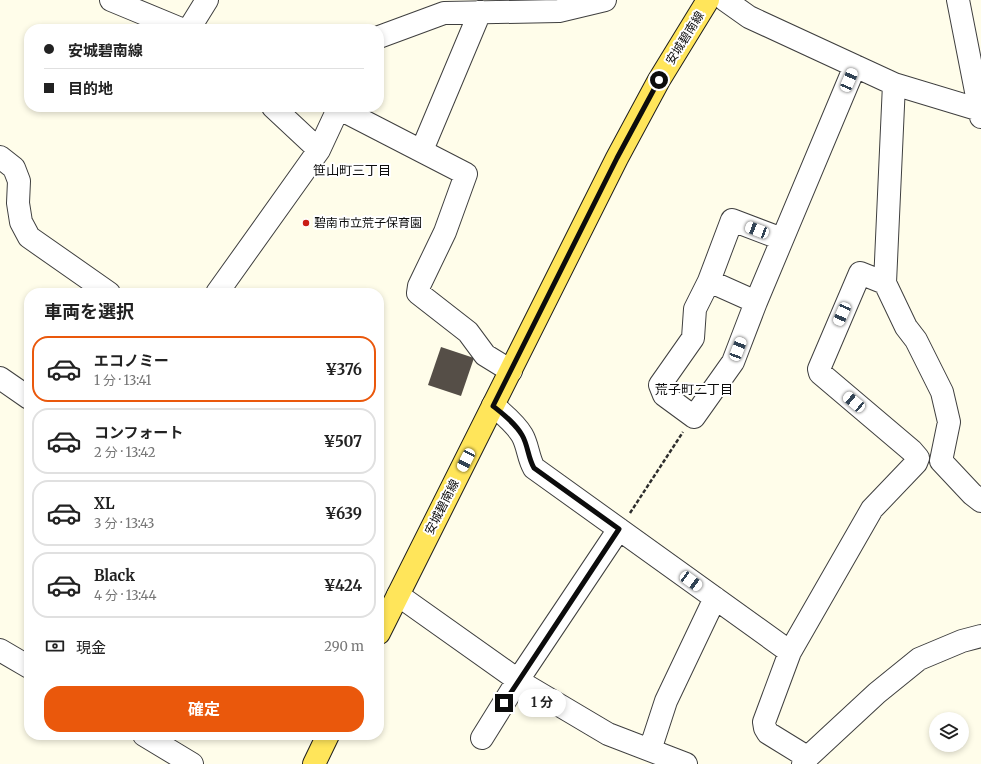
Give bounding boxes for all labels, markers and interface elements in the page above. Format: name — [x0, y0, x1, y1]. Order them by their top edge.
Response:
street label: 安城碧南線 — [662, 8, 707, 67]
text: 安城碧南線 — [68, 41, 143, 60]
car — [839, 67, 859, 93]
route start — [650, 71, 668, 89]
text: 目的地 — [68, 79, 113, 98]
district label: 笹山町三丁目 — [313, 162, 391, 179]
place label: 碧南市立荒子保育園 — [314, 215, 422, 230]
marker: 碧南市立荒子保育園 — [301, 218, 311, 228]
car — [744, 220, 770, 240]
text: 車両を選択 — [44, 300, 134, 323]
car — [832, 301, 852, 327]
car — [728, 336, 748, 362]
icon: car — [46, 351, 82, 387]
text: エコノミー — [94, 351, 169, 370]
text: ¥376 — [325, 360, 362, 379]
text: 1 分 · 13:41 — [94, 372, 151, 389]
district label: 荒子町二丁目 — [655, 381, 733, 398]
car — [841, 390, 867, 414]
icon: car — [46, 423, 82, 459]
text: コンフォート — [94, 423, 184, 442]
text: ¥507 — [324, 432, 362, 451]
text: 2 分 · 13:42 — [94, 444, 155, 461]
car — [455, 447, 477, 473]
street label: 安城碧南線 — [421, 477, 462, 537]
text: XL — [94, 494, 115, 513]
icon: car — [46, 495, 82, 531]
text: ¥639 — [325, 504, 362, 523]
text: 3 分 · 13:43 — [94, 515, 154, 532]
text: Black — [94, 566, 135, 585]
icon: car — [46, 567, 82, 603]
car — [678, 569, 704, 593]
text: ¥424 — [324, 576, 362, 595]
text: 4 分 · 13:44 — [94, 587, 157, 604]
icon: cash — [44, 635, 66, 657]
text: 現金 — [76, 638, 106, 657]
text: 290 m — [324, 638, 364, 655]
button: 確定 — [44, 686, 364, 732]
callout: 1 分 — [518, 689, 566, 717]
route end — [495, 694, 513, 712]
text: 1 分 — [531, 694, 553, 711]
map controls — [929, 712, 969, 752]
button: layers — [929, 712, 969, 752]

